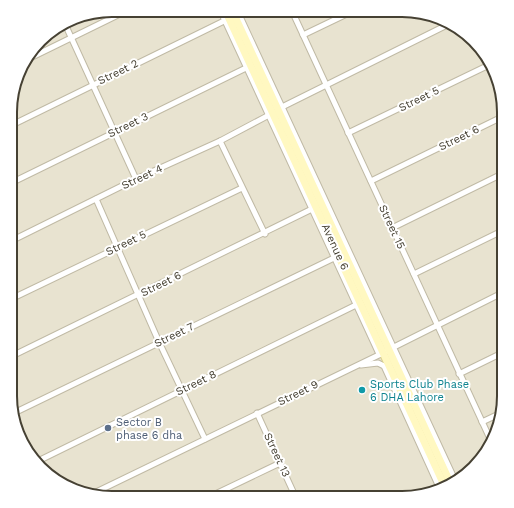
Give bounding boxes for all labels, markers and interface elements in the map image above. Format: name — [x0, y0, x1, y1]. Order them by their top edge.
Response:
street label: Street 2 — [96, 57, 140, 87]
street label: Street 5 — [397, 84, 441, 114]
street label: Street 3 — [106, 110, 150, 140]
street label: Street 6 — [437, 122, 482, 153]
street label: Street 4 — [119, 162, 165, 192]
street label: Street 15 — [376, 203, 408, 251]
street label: Avenue 6 — [319, 222, 351, 272]
street label: Street 5 — [104, 228, 148, 258]
street label: Street 6 — [139, 268, 184, 299]
street label: Street 7 — [152, 320, 196, 350]
street label: Street 8 — [174, 367, 219, 398]
street label: Street 9 — [276, 377, 321, 408]
place label: Sports Club Phase 6 DHA Lahore — [370, 378, 469, 404]
marker: Sports Club Phase 6 DHA Lahore — [357, 385, 367, 395]
place label: Sector B phase 6 dha — [116, 416, 182, 442]
marker: Sector B phase 6 dha — [103, 423, 113, 433]
street label: Street 13 — [261, 431, 293, 479]

